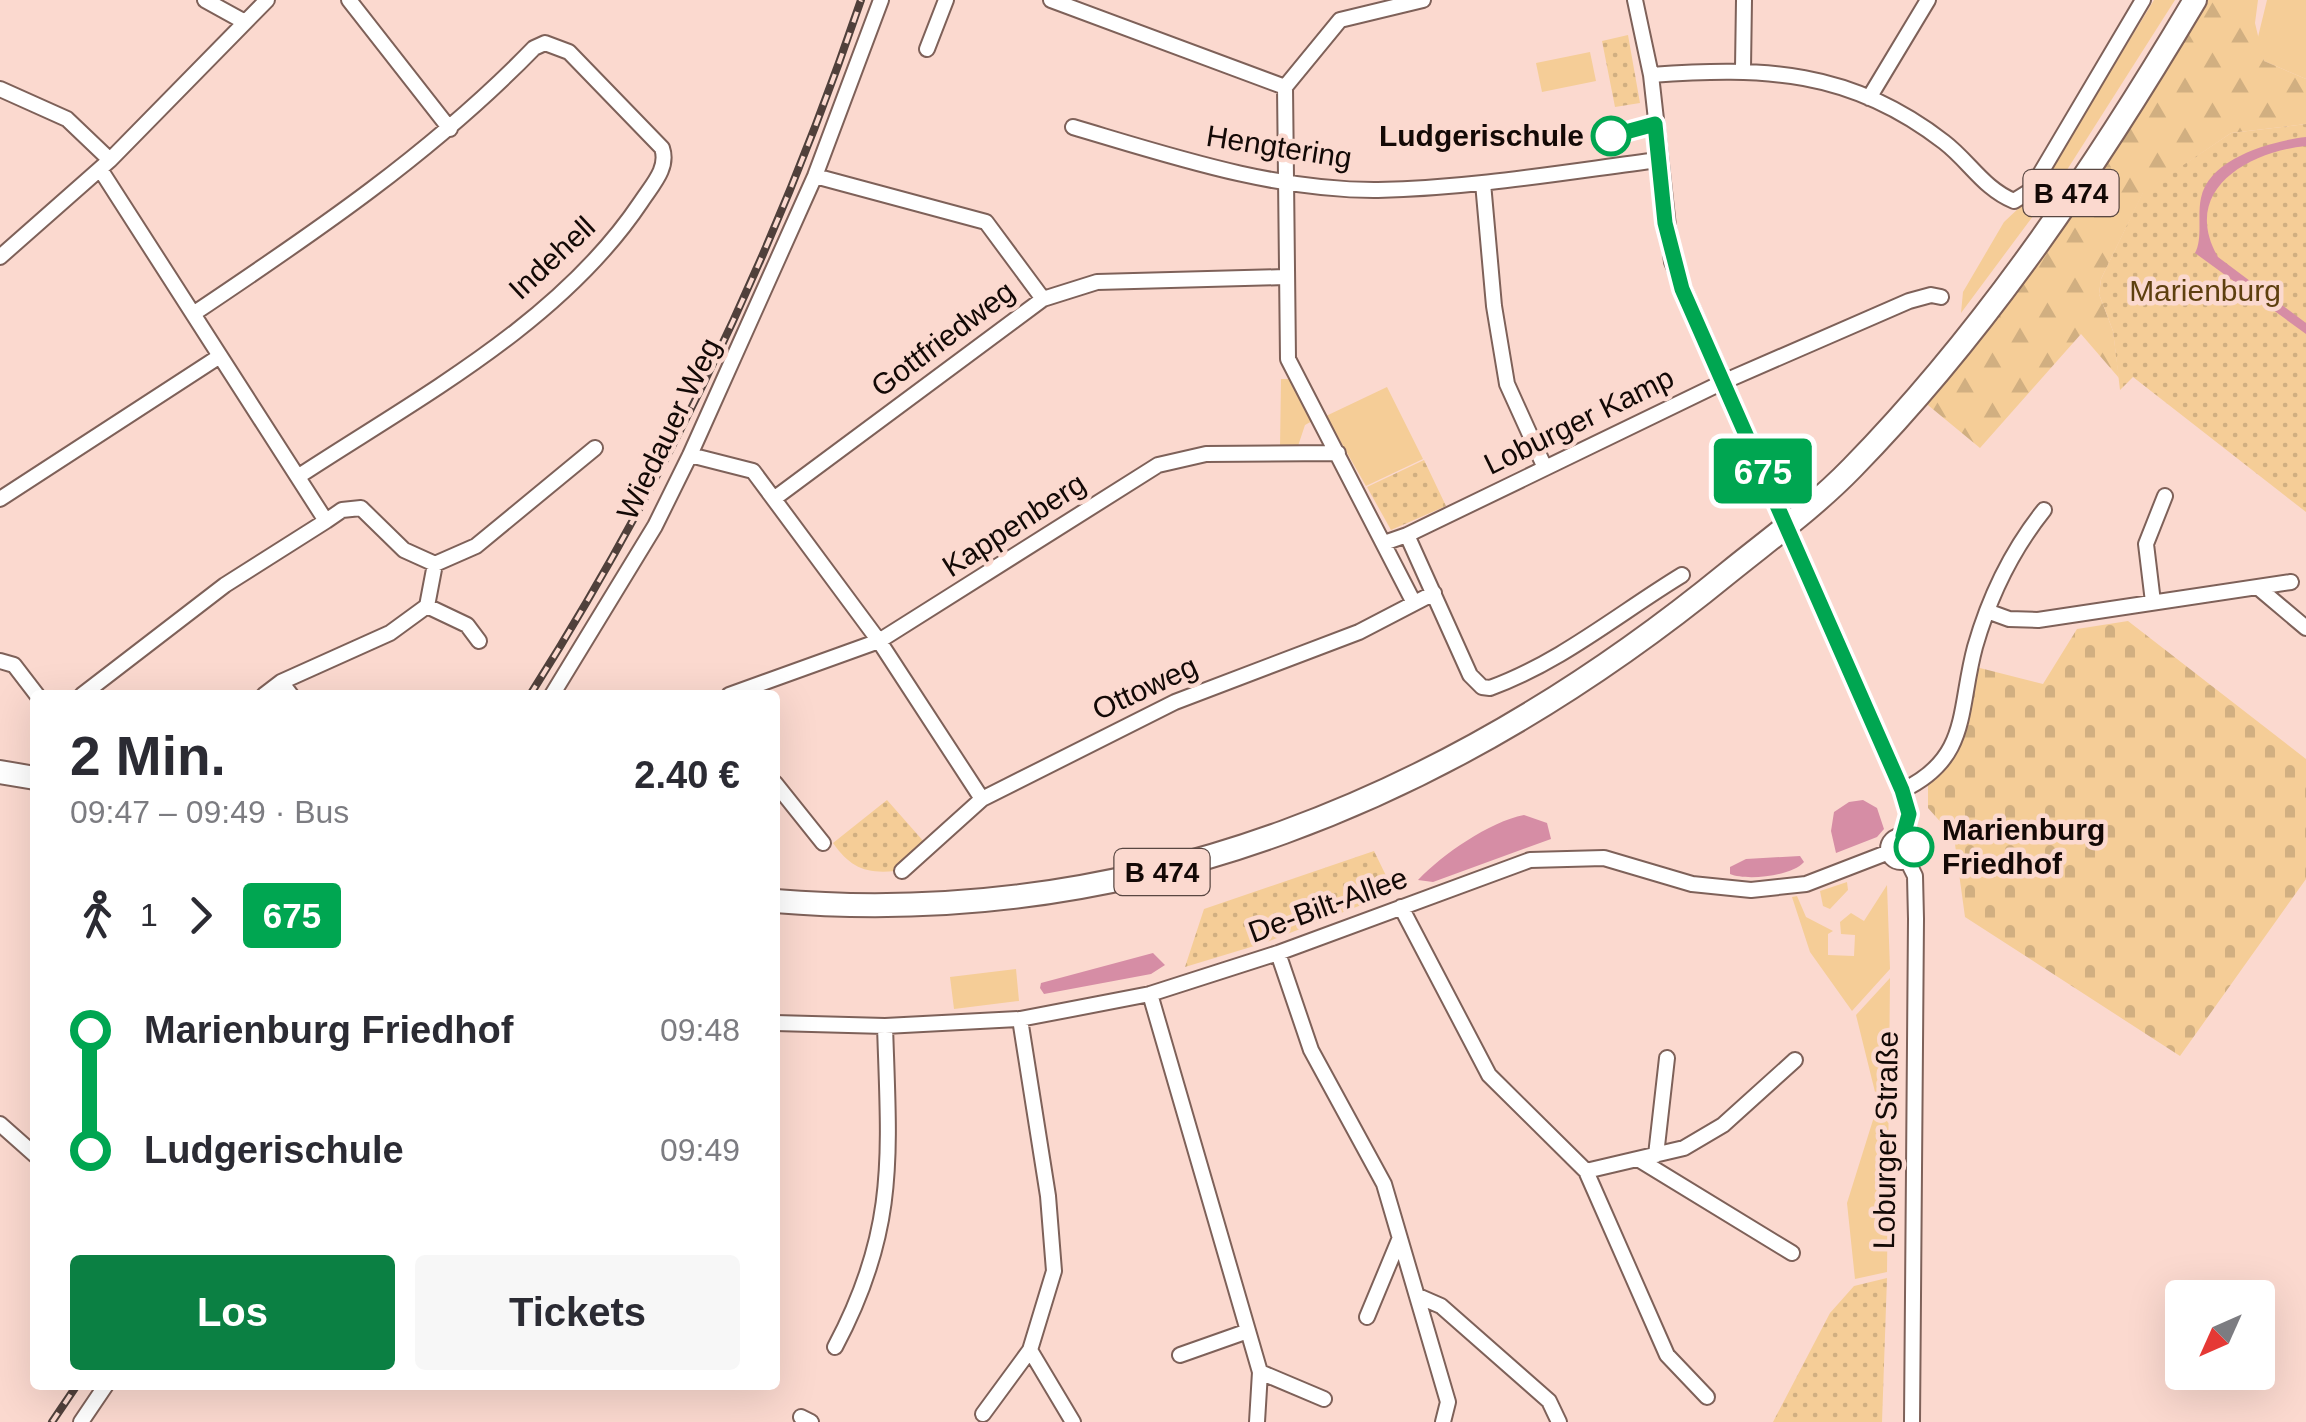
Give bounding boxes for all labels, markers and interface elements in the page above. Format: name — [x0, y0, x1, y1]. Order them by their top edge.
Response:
marker: Ludgerischule — [1592, 117, 1630, 155]
street label: Hengtering — [1204, 119, 1354, 174]
place label: Ludgerischule — [1379, 119, 1584, 152]
road number: B 474 — [2024, 170, 2118, 216]
street label: Indehell — [502, 210, 601, 306]
street label: Gottfriedweg — [865, 274, 1021, 403]
park label: Marienburg — [2129, 274, 2281, 307]
street label: Wiedauer Weg — [610, 333, 727, 525]
street label: Loburger Kamp — [1479, 360, 1679, 481]
line badge: 675 — [1706, 438, 1820, 504]
text: 675 — [1734, 452, 1792, 491]
street label: Kappenberg — [936, 466, 1091, 583]
street label: Ottoweg — [1087, 649, 1202, 726]
text: 2 Min. — [70, 725, 226, 787]
text: 2.40 € — [634, 754, 740, 796]
text: 09:47 – 09:49 · Bus — [70, 794, 349, 830]
place label: Marienburg Friedhof — [1942, 813, 2105, 880]
marker: Marienburg Friedhof — [1895, 828, 1933, 866]
road number: B 474 — [1114, 849, 1210, 895]
street label: De-Bilt-Allee — [1244, 861, 1412, 949]
icon: walk — [70, 888, 125, 943]
icon: forward — [173, 888, 228, 943]
text: 675 — [263, 896, 321, 935]
text: 1 — [140, 897, 158, 933]
text: Marienburg Friedhof — [144, 1009, 513, 1051]
text: 09:48 — [660, 1012, 740, 1048]
street label: Loburger Straße — [1867, 1030, 1904, 1249]
text: Ludgerischule — [144, 1129, 404, 1171]
text: 09:49 — [660, 1132, 740, 1168]
button: Los — [70, 1255, 395, 1370]
button: Tickets — [415, 1255, 740, 1370]
north arrow — [2165, 1280, 2275, 1390]
map controls — [2165, 1280, 2275, 1390]

